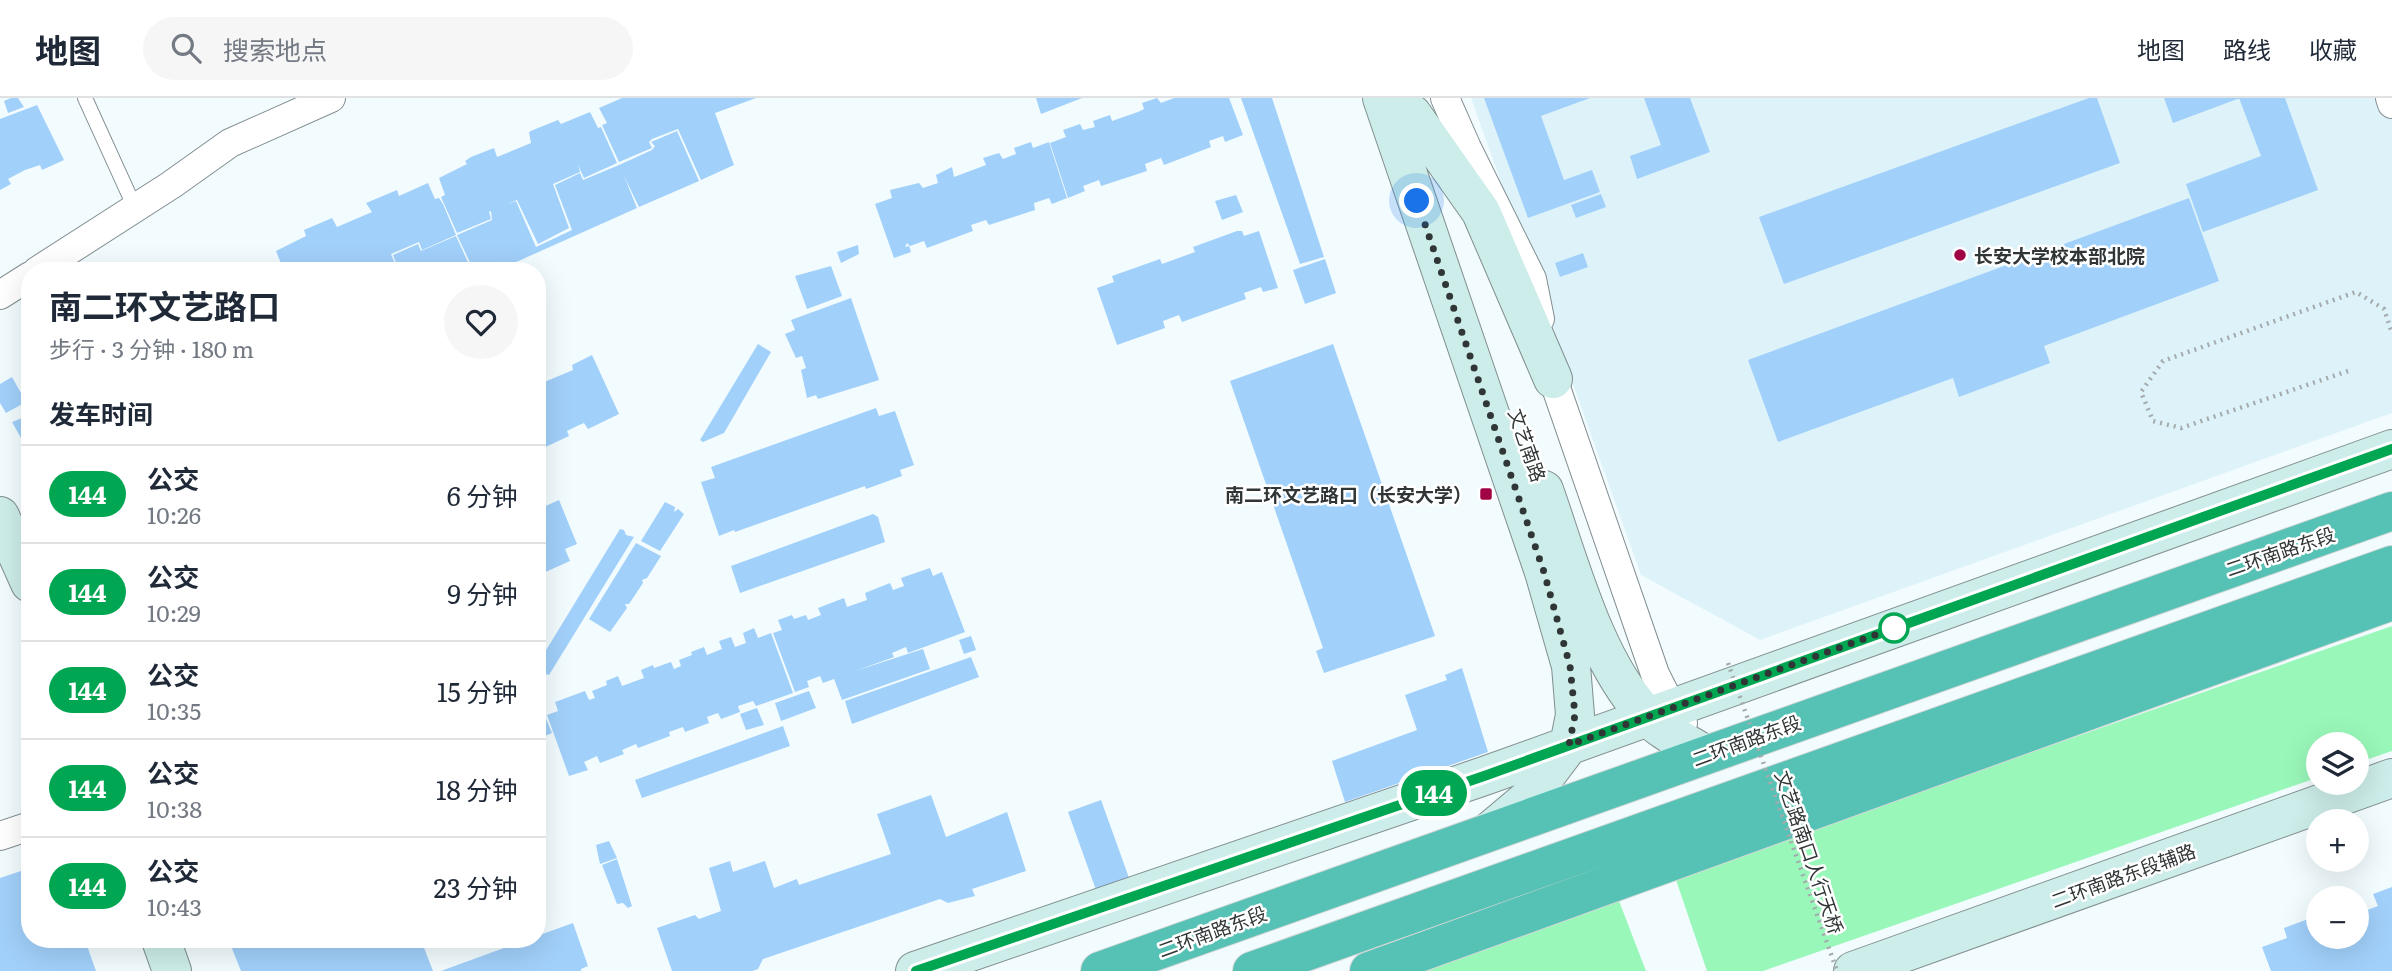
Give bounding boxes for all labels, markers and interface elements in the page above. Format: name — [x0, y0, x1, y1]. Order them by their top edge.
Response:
search box — [143, 17, 633, 80]
text: 地图 — [35, 24, 101, 73]
icon: search — [167, 29, 205, 67]
text: 搜索地点 — [223, 29, 327, 68]
text: 地图 — [2137, 31, 2185, 66]
text: 路线 — [2223, 31, 2271, 66]
text: 收藏 — [2309, 31, 2357, 66]
your location — [1399, 183, 1434, 218]
place label: 长安大学校本部北院 — [1974, 241, 2145, 269]
marker: 长安大学校本部北院 — [1952, 247, 1968, 263]
text: 南二环文艺路口 — [49, 280, 280, 329]
button: heart — [444, 285, 518, 359]
text: 步行 · 3 分钟 · 180 m — [49, 331, 254, 365]
text: 发车时间 — [49, 393, 153, 432]
street label: 文艺南路 — [1502, 405, 1554, 485]
text: 公交 — [147, 458, 199, 497]
text: 6 分钟 — [447, 475, 518, 514]
text: 144 — [69, 476, 106, 511]
place label: 南二环文艺路口（长安大学） — [1225, 480, 1472, 508]
marker: 南二环文艺路口（长安大学） — [1478, 486, 1494, 502]
text: 10:26 — [147, 497, 201, 531]
street label: 二环南路东段 — [2222, 519, 2338, 583]
text: 公交 — [147, 556, 199, 595]
text: 9 分钟 — [447, 573, 518, 612]
text: 144 — [69, 574, 106, 609]
text: 10:29 — [147, 595, 201, 629]
unlabelled marker — [1879, 613, 1909, 643]
text: 公交 — [147, 654, 199, 693]
text: 15 分钟 — [437, 671, 518, 710]
text: 144 — [69, 672, 106, 707]
text: 10:35 — [147, 693, 201, 727]
street label: 二环南路东段 — [1688, 707, 1804, 773]
map controls — [2306, 732, 2369, 949]
button: layers — [2306, 732, 2369, 795]
text: 公交 — [147, 752, 199, 791]
street label: 文艺路南口人行天桥 — [1769, 767, 1851, 937]
text: 18 分钟 — [436, 769, 518, 808]
text: 144 — [69, 770, 106, 805]
line badge: 144 — [1394, 770, 1474, 816]
text: 144 — [1415, 775, 1453, 810]
text: 10:38 — [147, 791, 202, 825]
button: + — [2306, 809, 2369, 872]
street label: 二环南路东段辅路 — [2047, 836, 2199, 914]
text: 公交 — [147, 850, 199, 889]
text: 23 分钟 — [434, 867, 518, 906]
text: 144 — [69, 868, 106, 903]
button: − — [2306, 886, 2369, 949]
text: 10:43 — [147, 889, 202, 923]
street label: 二环南路东段 — [1154, 898, 1270, 964]

